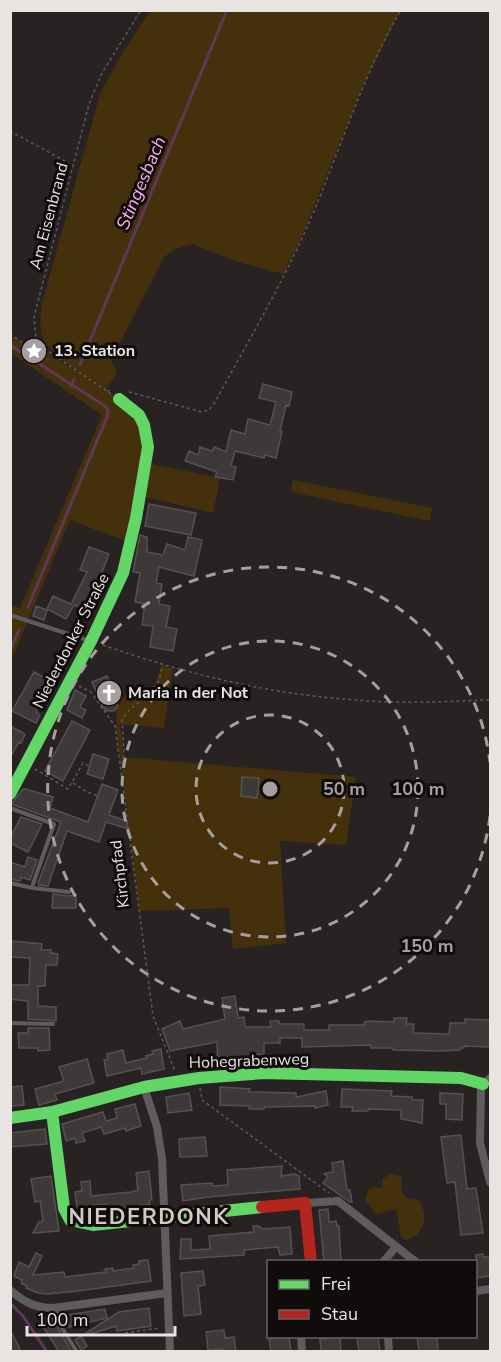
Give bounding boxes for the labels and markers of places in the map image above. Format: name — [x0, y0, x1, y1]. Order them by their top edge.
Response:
place icon: 13. Station — [19, 336, 49, 366]
place label: 13. Station — [54, 340, 135, 362]
church icon: Maria in der Not — [94, 678, 124, 708]
place label: Maria in der Not — [128, 682, 249, 704]
centre of rings — [260, 779, 280, 799]

